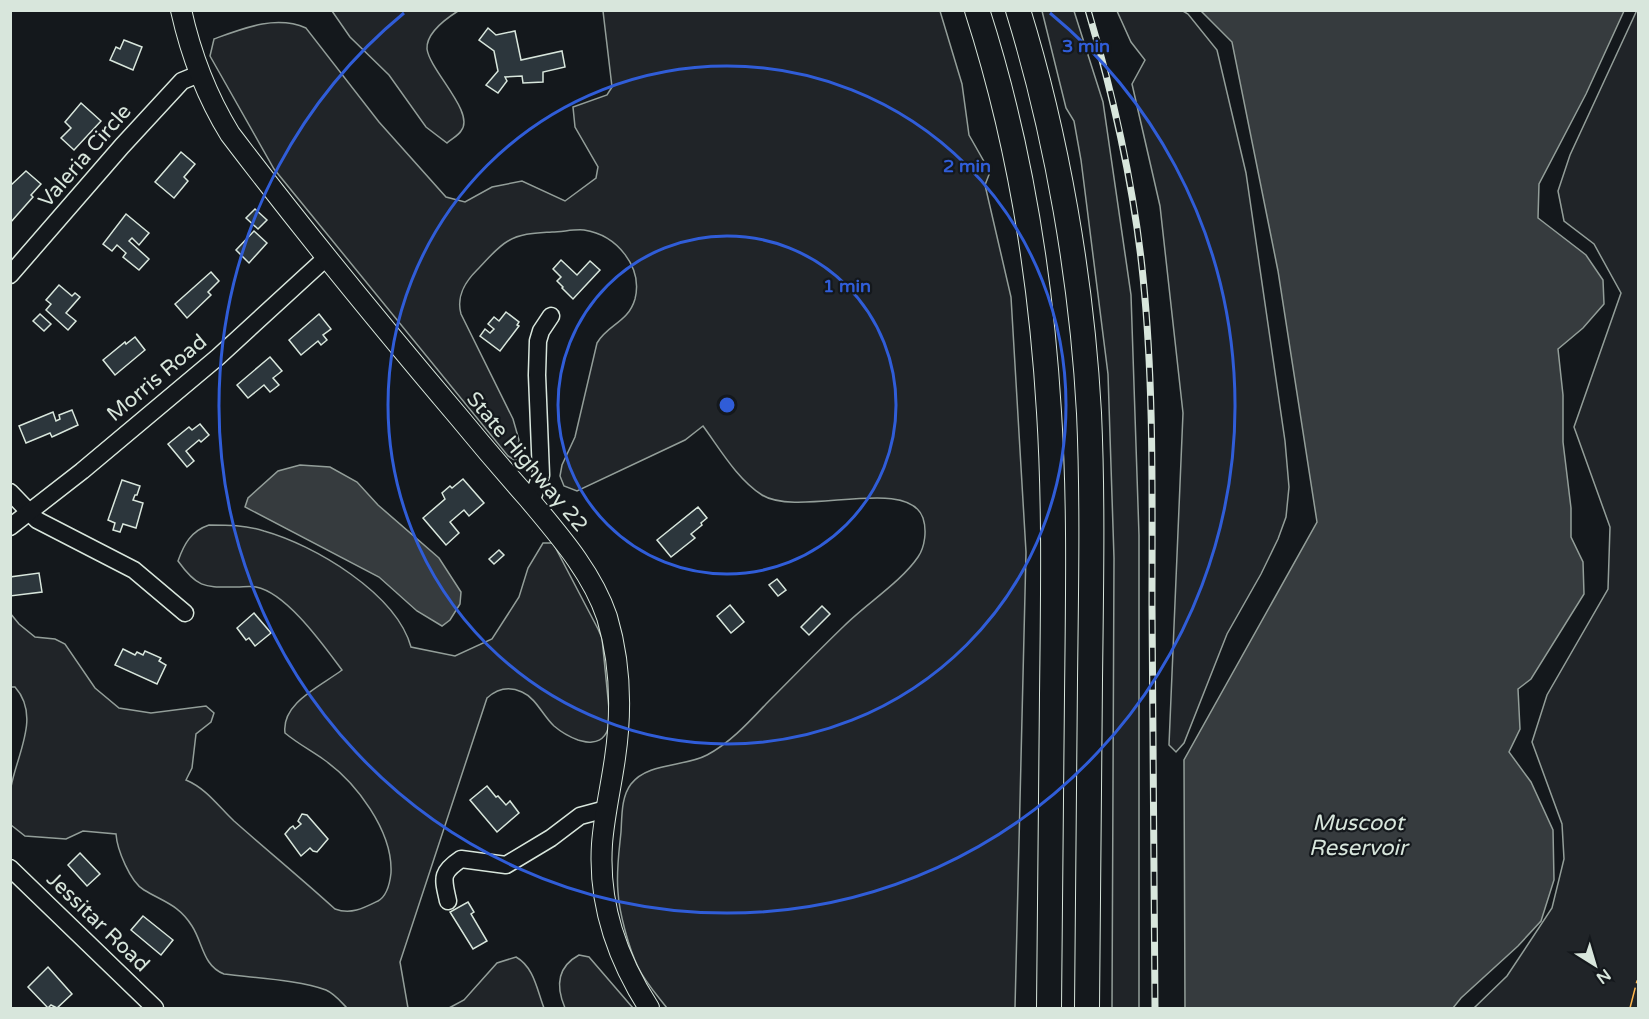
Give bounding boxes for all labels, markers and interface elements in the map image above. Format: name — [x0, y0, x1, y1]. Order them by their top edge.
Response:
text: 3 min — [1062, 35, 1110, 57]
street label: Valeria Circle — [33, 99, 137, 213]
text: 2 min — [943, 155, 991, 177]
text: 1 min — [823, 275, 871, 297]
street label: Morris Road — [102, 329, 212, 427]
street label: State Highway 22 — [461, 387, 593, 537]
centre of rings — [717, 395, 737, 415]
water label: Muscoot Reservoir — [1309, 810, 1410, 861]
street label: Jessitar Road — [41, 867, 155, 977]
north arrow — [1565, 935, 1625, 995]
text: N — [1592, 964, 1615, 988]

